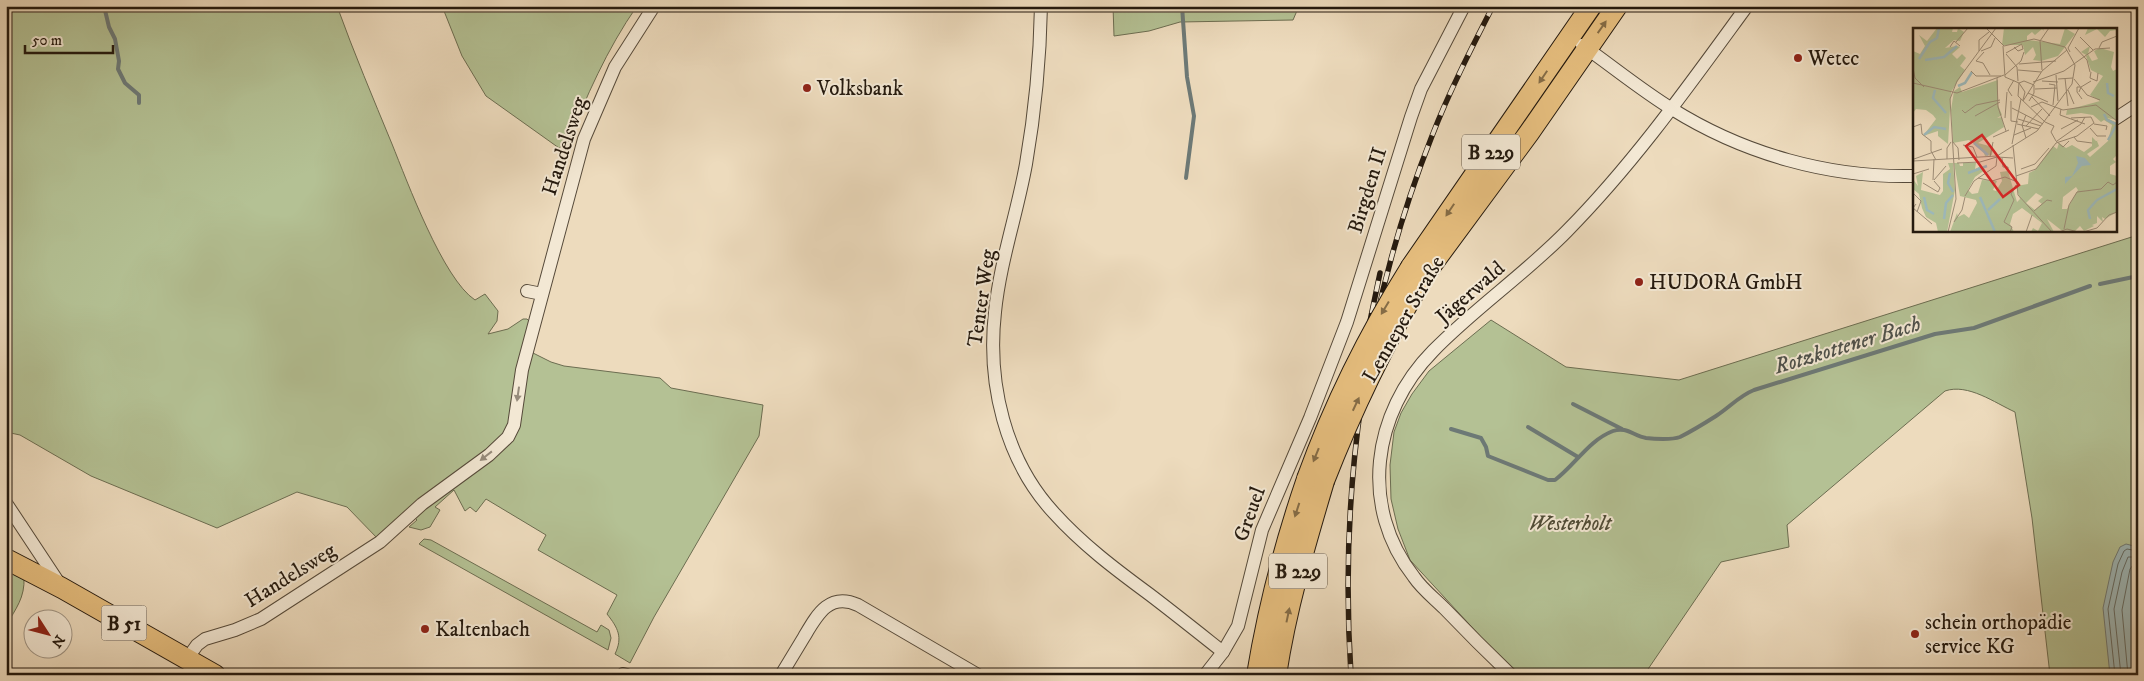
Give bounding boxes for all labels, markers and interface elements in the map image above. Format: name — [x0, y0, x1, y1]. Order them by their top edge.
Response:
one-way arrow — [1597, 20, 1607, 34]
scale bar — [25, 22, 112, 54]
inset map — [1913, 28, 2116, 231]
text: 50 m — [32, 31, 62, 50]
place label: Wetec — [1807, 46, 1859, 72]
marker: Wetec — [1792, 52, 1804, 64]
one-way arrow — [1538, 70, 1548, 83]
place label: Volksbank — [816, 76, 904, 102]
marker: Volksbank — [801, 82, 813, 94]
street label: Handelsweg — [537, 93, 593, 199]
road number: B 229 — [1462, 134, 1520, 170]
street label: Birgden II — [1343, 144, 1393, 236]
one-way arrow — [1445, 203, 1455, 216]
street label: Tenter Weg — [962, 247, 1002, 349]
street label: Lenneper Straße — [1357, 251, 1451, 387]
street label: Jägerwald — [1429, 255, 1511, 331]
place label: HUDORA GmbH — [1649, 270, 1803, 296]
marker: HUDORA GmbH — [1633, 276, 1645, 288]
one-way arrow — [1381, 301, 1390, 315]
water label: Rotzkottener Bach — [1770, 310, 1924, 381]
one-way arrow — [514, 387, 522, 403]
one-way arrow — [1352, 397, 1360, 411]
one-way arrow — [1312, 448, 1320, 463]
one-way arrow — [480, 451, 493, 462]
street label: Greuel — [1228, 483, 1272, 545]
one-way arrow — [1292, 503, 1300, 518]
park label: Westerholt — [1529, 511, 1613, 537]
street label: Handelsweg — [240, 537, 341, 614]
road number: B 229 — [1269, 554, 1327, 588]
road number: B 51 — [102, 606, 146, 640]
one-way arrow — [1284, 607, 1292, 623]
north arrow — [22, 608, 72, 658]
place label: schein orthopädie service KG — [1925, 610, 2072, 660]
place label: Kaltenbach — [435, 617, 530, 643]
marker: Kaltenbach — [419, 623, 431, 635]
marker: schein orthopädie service KG — [1909, 628, 1921, 640]
text: N — [47, 631, 68, 651]

